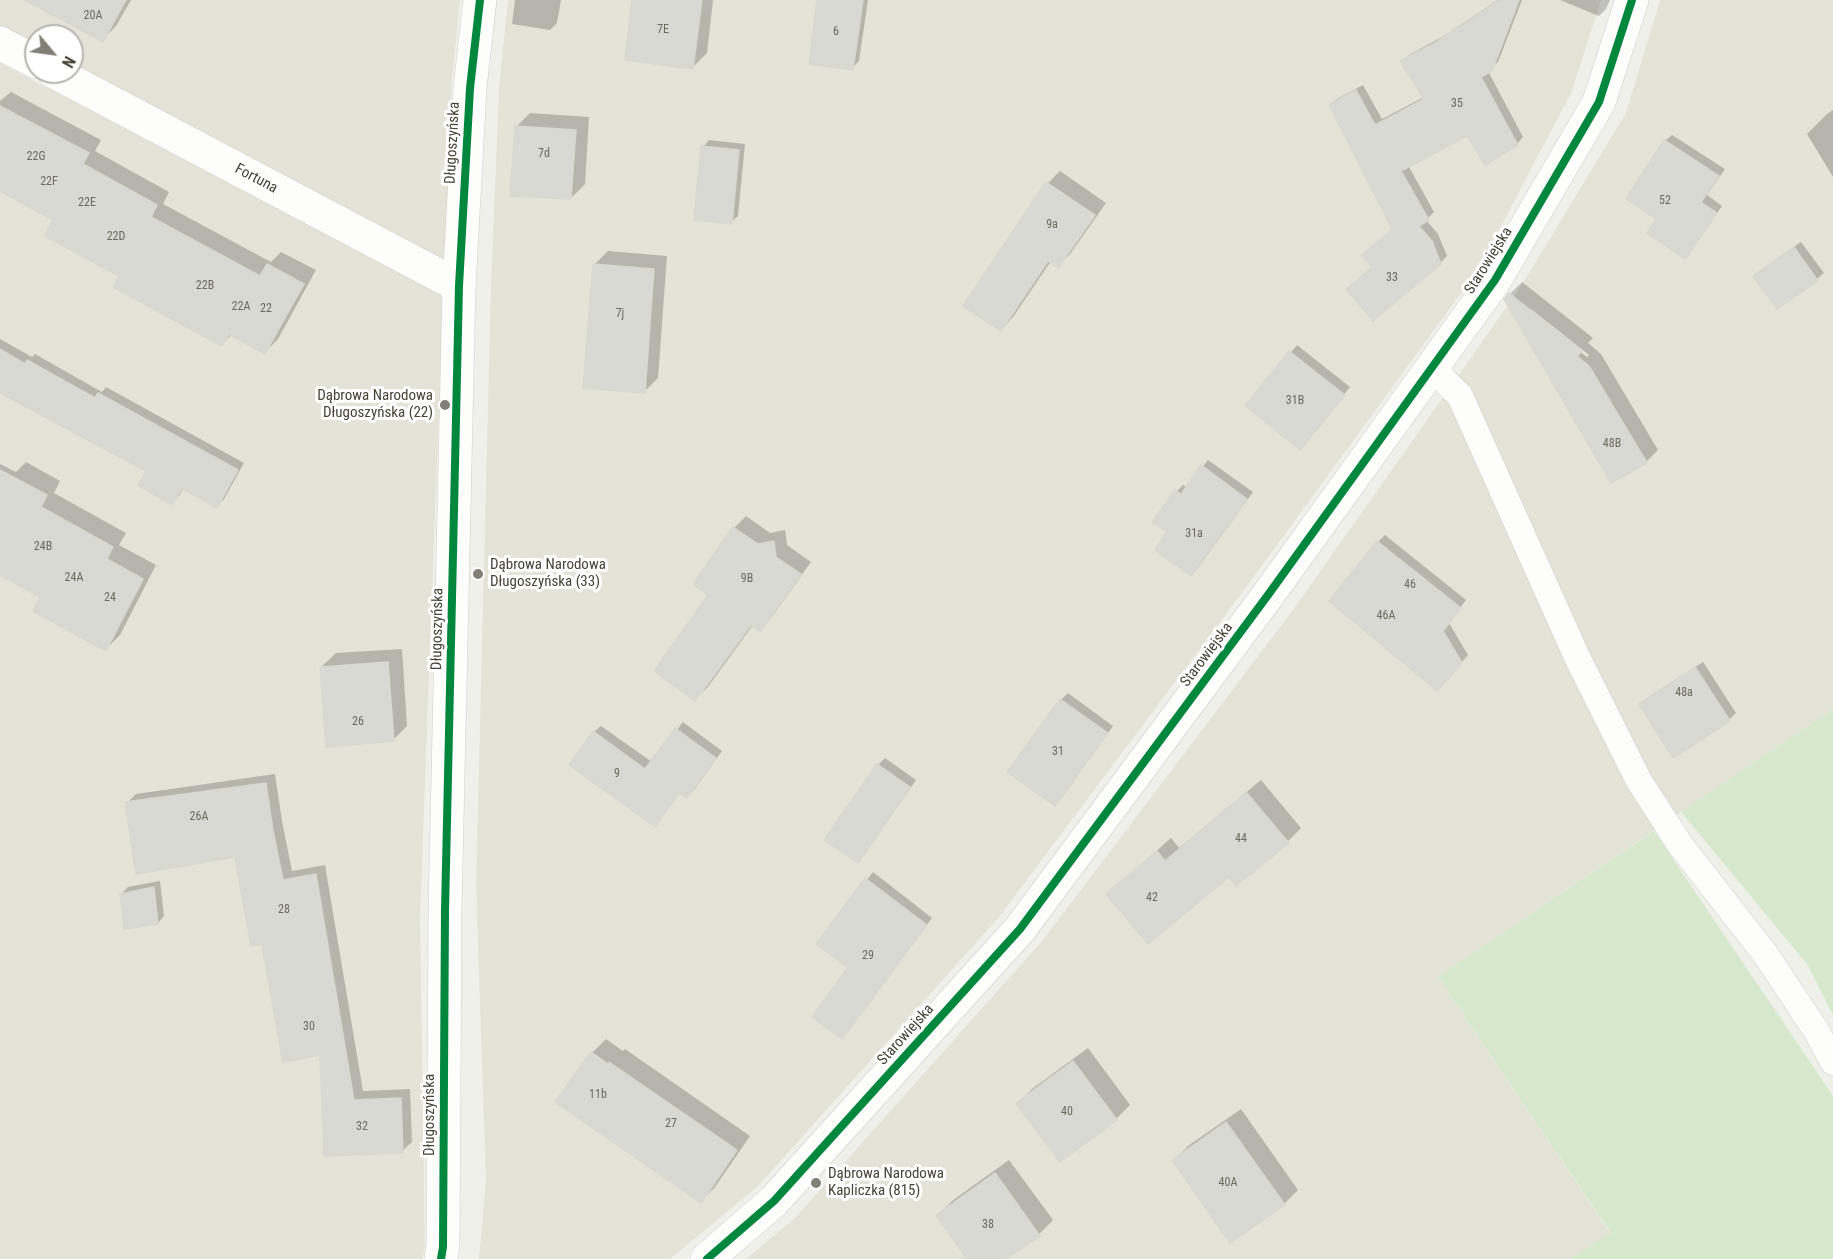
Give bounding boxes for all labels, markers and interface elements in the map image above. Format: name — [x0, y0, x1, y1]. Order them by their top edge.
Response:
house number: 20A — [84, 9, 102, 23]
house number: 7E — [657, 23, 669, 37]
north arrow — [24, 24, 84, 84]
house number: 6 — [833, 25, 839, 39]
text: N — [58, 53, 79, 71]
house number: 35 — [1451, 97, 1463, 111]
street label: Długoszyńska — [442, 101, 464, 185]
house number: 7d — [538, 147, 550, 161]
house number: 22G — [27, 150, 45, 164]
street label: Fortuna — [232, 160, 280, 198]
house number: 22F — [40, 175, 58, 189]
house number: 52 — [1659, 194, 1671, 208]
house number: 22E — [78, 196, 96, 210]
house number: 9a — [1046, 218, 1058, 232]
street label: Starowiejska — [1461, 224, 1517, 298]
house number: 22D — [107, 230, 125, 244]
house number: 33 — [1386, 271, 1398, 285]
house number: 22B — [196, 279, 214, 293]
house number: 22A — [232, 300, 250, 314]
house number: 22 — [260, 302, 272, 316]
house number: 7j — [616, 307, 624, 321]
place label: Dąbrowa Narodowa Długoszyńska (22) — [317, 387, 433, 422]
house number: 31B — [1286, 394, 1304, 408]
marker: Dąbrowa Narodowa Długoszyńska (22) — [438, 398, 452, 412]
house number: 48B — [1603, 437, 1621, 451]
house number: 31a — [1185, 527, 1203, 541]
house number: 24B — [34, 540, 52, 554]
place label: Dąbrowa Narodowa Długoszyńska (33) — [490, 556, 606, 591]
marker: Dąbrowa Narodowa Długoszyńska (33) — [471, 567, 485, 581]
house number: 24A — [65, 571, 83, 585]
house number: 9B — [741, 572, 753, 586]
house number: 46 — [1404, 578, 1416, 592]
street label: Długoszyńska — [428, 588, 448, 670]
house number: 24 — [104, 591, 116, 605]
house number: 46A — [1377, 609, 1395, 623]
street label: Starowiejska — [1177, 619, 1237, 691]
house number: 48a — [1675, 686, 1693, 700]
house number: 26 — [352, 715, 364, 729]
house number: 31 — [1052, 745, 1064, 759]
house number: 9 — [614, 767, 620, 781]
house number: 26A — [190, 810, 208, 824]
house number: 44 — [1235, 832, 1247, 846]
house number: 42 — [1146, 891, 1158, 905]
house number: 28 — [278, 903, 290, 917]
house number: 29 — [862, 949, 874, 963]
street label: Starowiejska — [874, 1001, 938, 1069]
house number: 30 — [303, 1020, 315, 1034]
street label: Długoszyńska — [421, 1074, 439, 1156]
house number: 11b — [589, 1088, 607, 1102]
house number: 40 — [1061, 1105, 1073, 1119]
house number: 27 — [665, 1117, 677, 1131]
house number: 32 — [356, 1120, 368, 1134]
place label: Dąbrowa Narodowa Kapliczka (815) — [828, 1165, 944, 1200]
marker: Dąbrowa Narodowa Kapliczka (815) — [809, 1176, 823, 1190]
house number: 40A — [1219, 1176, 1237, 1190]
house number: 38 — [982, 1218, 994, 1232]

